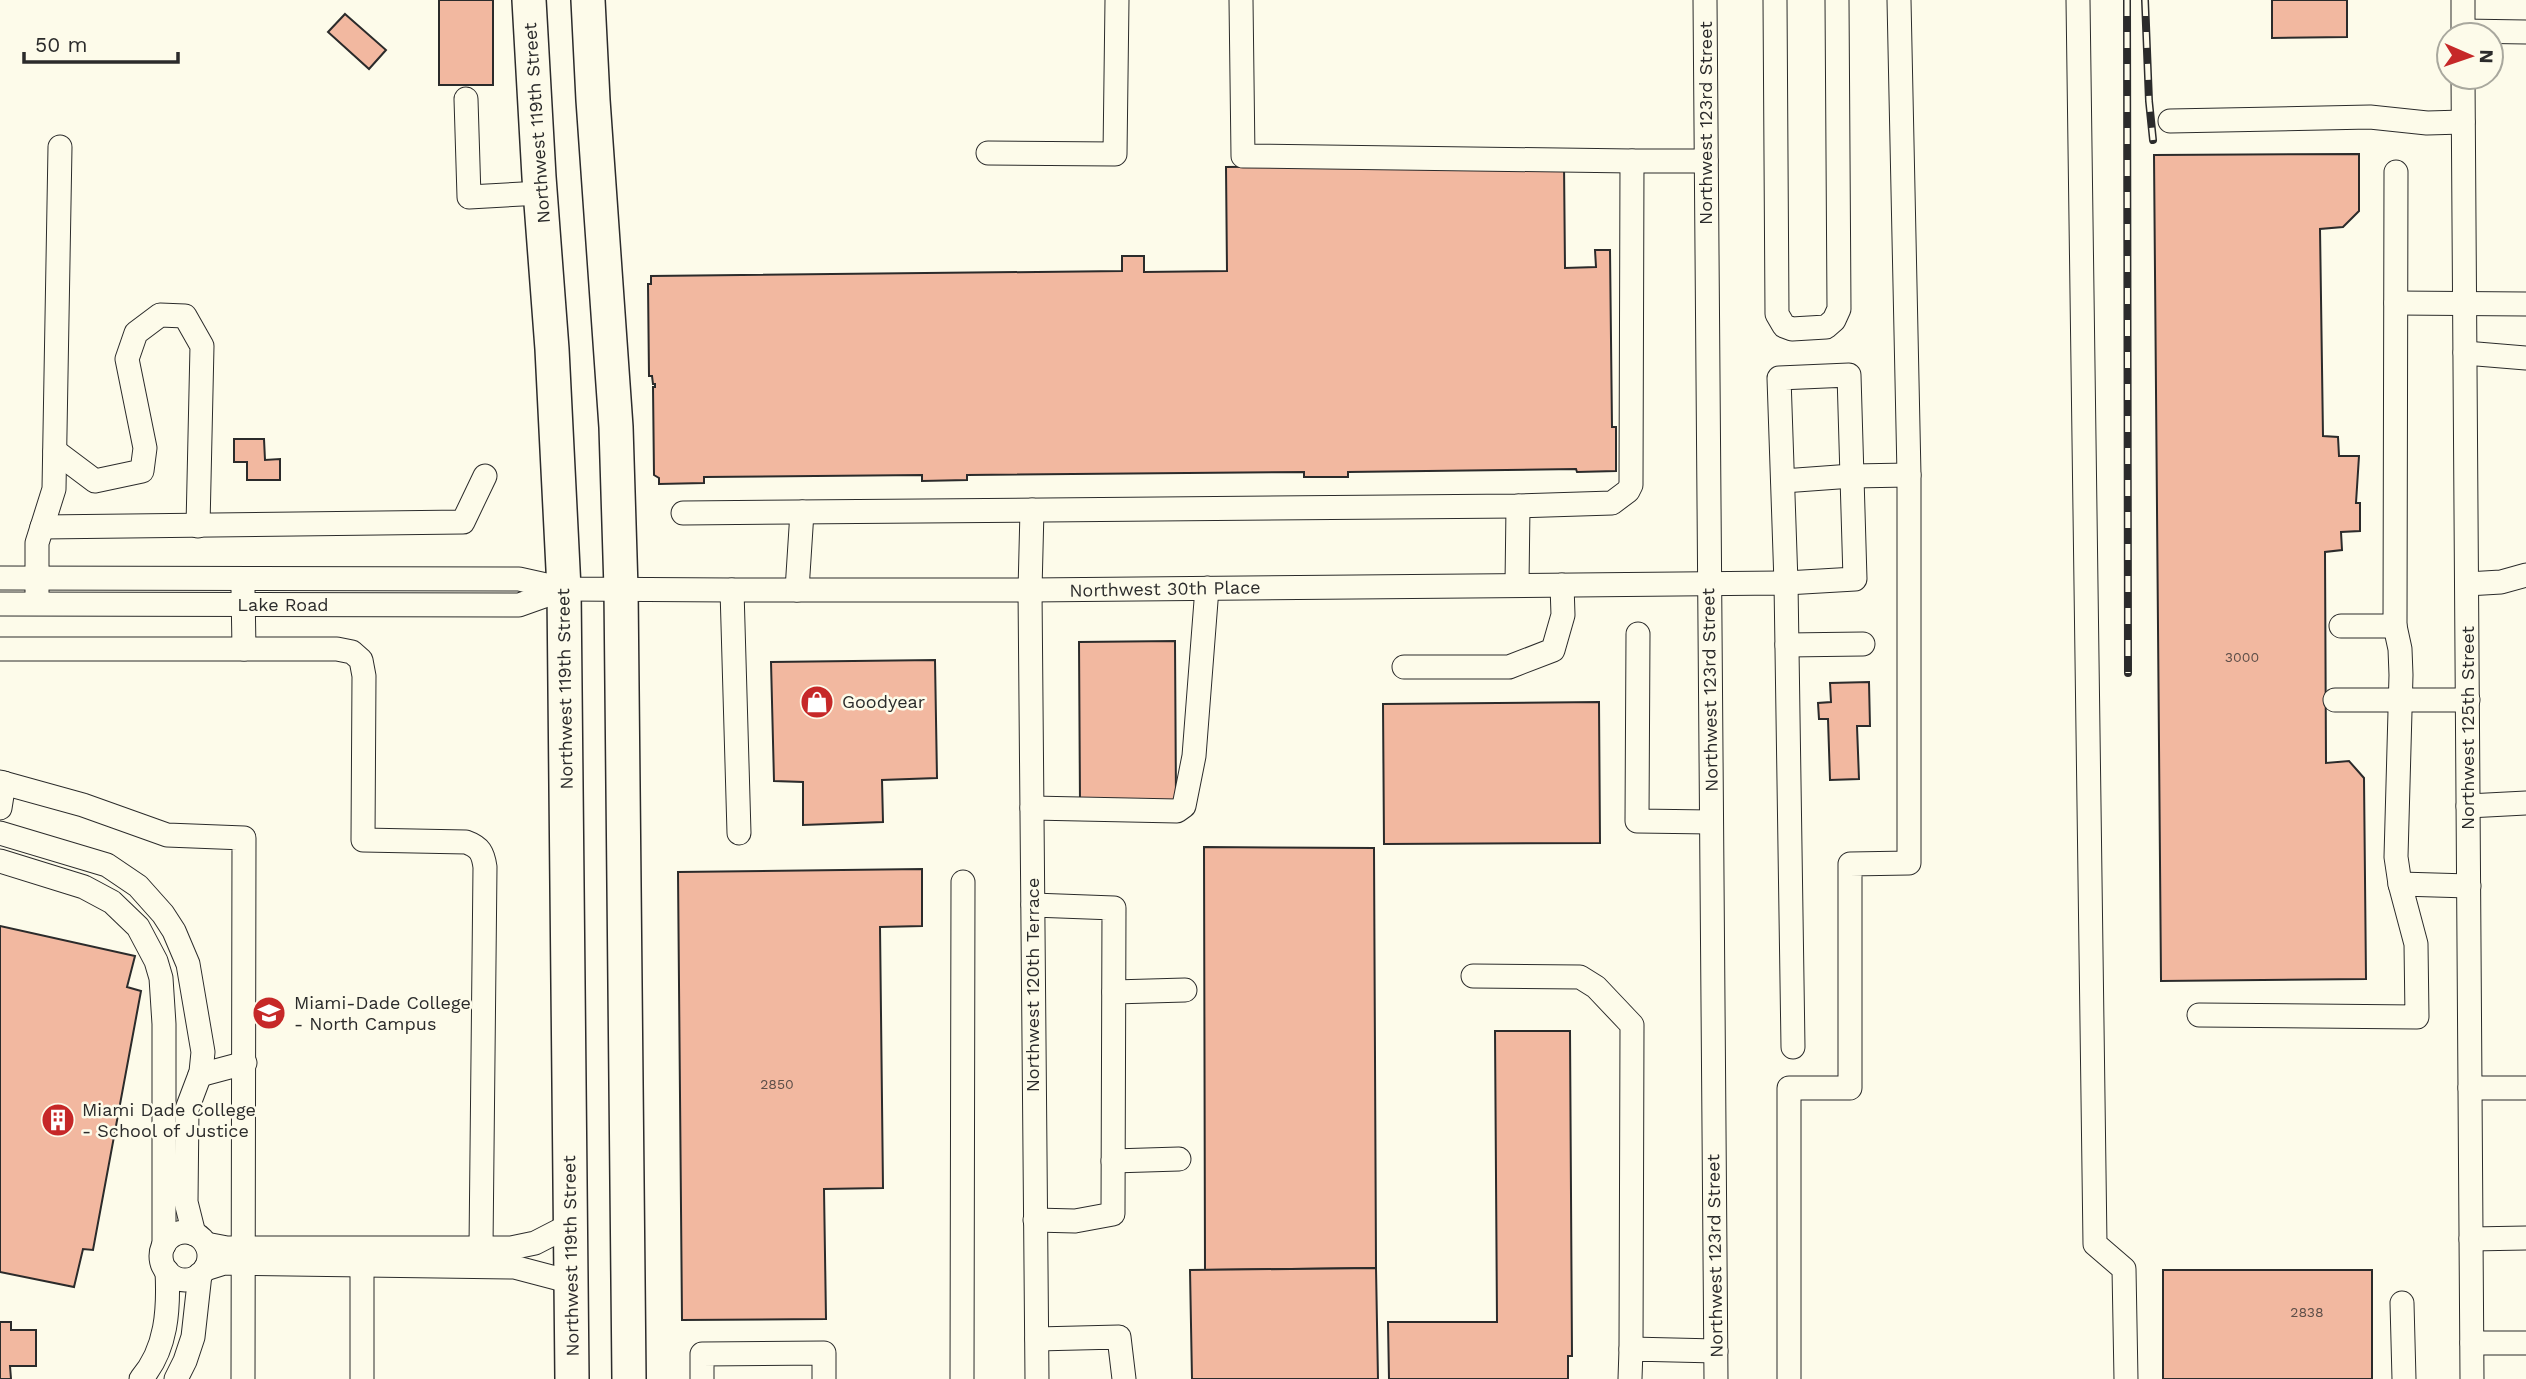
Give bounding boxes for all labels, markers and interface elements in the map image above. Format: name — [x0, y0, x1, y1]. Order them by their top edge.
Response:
scale bar — [24, 21, 178, 65]
street label: Northwest 119th Street — [519, 21, 554, 224]
street label: Northwest 123rd Street — [1695, 21, 1716, 225]
north arrow — [2435, 21, 2505, 91]
text: 50 m — [35, 32, 87, 57]
text: N — [2475, 49, 2498, 64]
street label: Northwest 30th Place — [1069, 576, 1261, 601]
street label: Northwest 123rd Street — [1697, 587, 1722, 792]
street label: Northwest 119th Street — [552, 588, 577, 790]
street label: Lake Road — [237, 594, 329, 615]
street label: Northwest 125th Street — [2457, 625, 2478, 830]
house number: 3000 — [2225, 649, 2259, 665]
shop icon: Goodyear — [798, 683, 836, 721]
place label: Goodyear — [842, 691, 925, 712]
street label: Northwest 120th Terrace — [1022, 878, 1043, 1092]
place label: Miami-Dade College - North Campus — [294, 992, 471, 1034]
school or university icon: Miami-Dade College - North Campus — [250, 994, 288, 1032]
house number: 2850 — [760, 1076, 794, 1092]
place label: Miami Dade College - School of Justice — [82, 1099, 256, 1141]
building icon: Miami Dade College - School of Justice — [39, 1101, 77, 1139]
street label: Northwest 123rd Street — [1702, 1153, 1727, 1358]
street label: Northwest 119th Street — [558, 1155, 583, 1357]
house number: 2838 — [2290, 1304, 2324, 1320]

